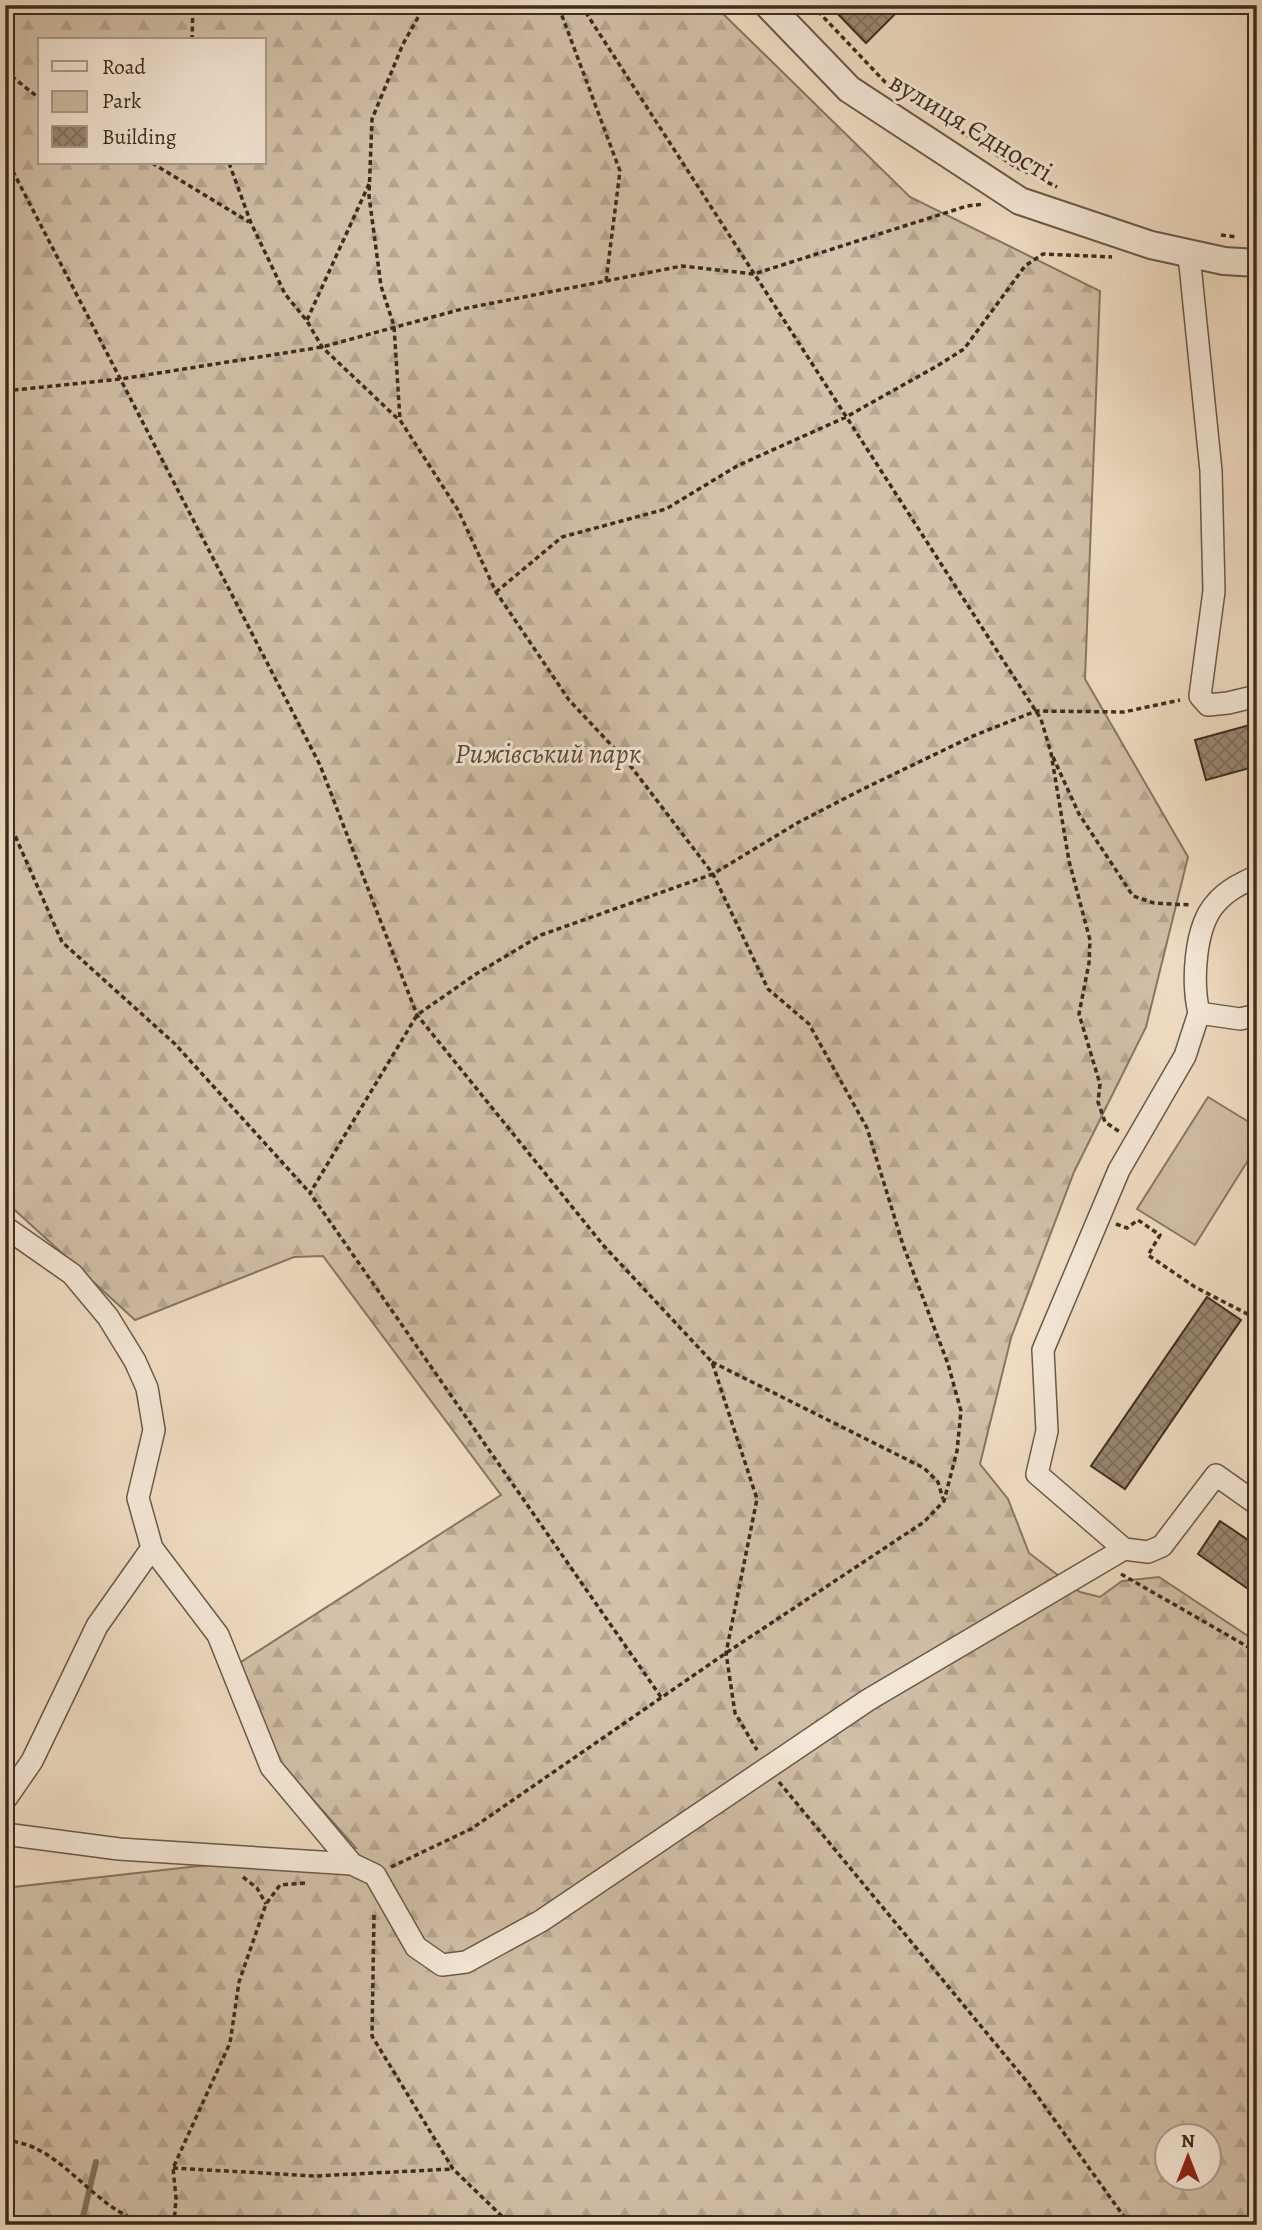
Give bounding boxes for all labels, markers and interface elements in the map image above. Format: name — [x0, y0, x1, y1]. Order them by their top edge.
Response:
legend — [38, 38, 266, 164]
text: Road — [102, 53, 146, 81]
street label: вулиця Єдності — [882, 63, 1060, 191]
text: Park — [102, 87, 142, 115]
text: Building — [102, 123, 177, 151]
park label: Рижівський парк — [455, 735, 641, 773]
north arrow — [1154, 2122, 1224, 2192]
text: N — [1181, 2128, 1195, 2154]

